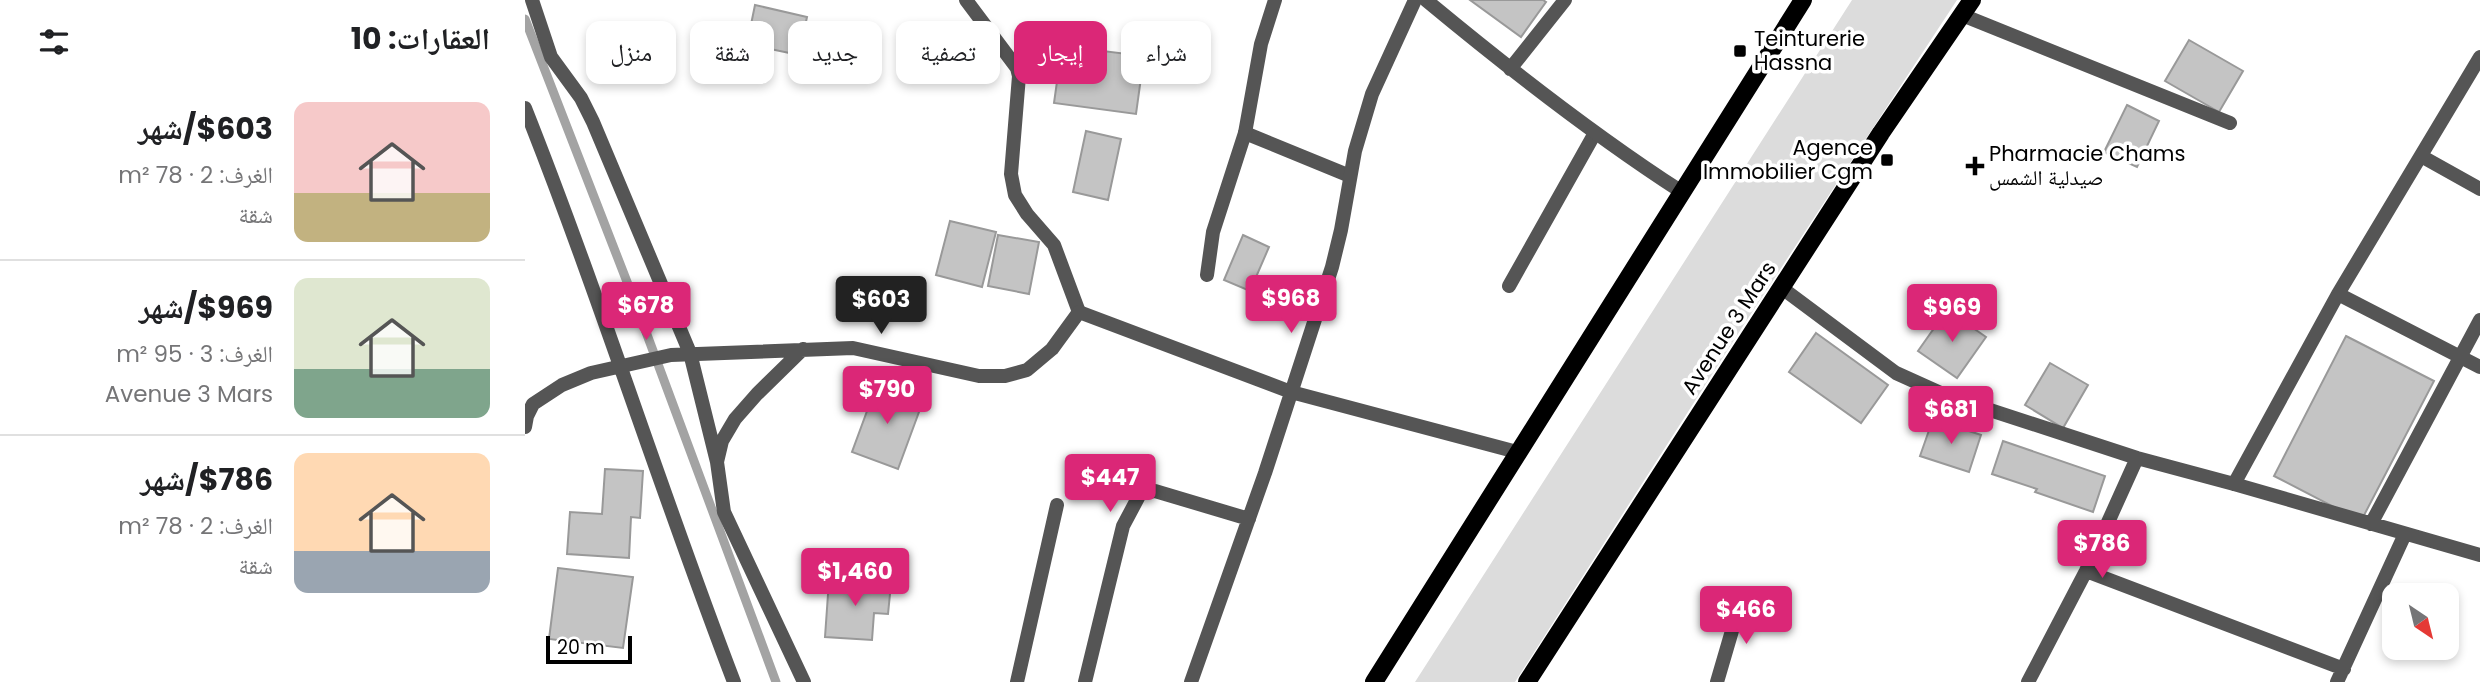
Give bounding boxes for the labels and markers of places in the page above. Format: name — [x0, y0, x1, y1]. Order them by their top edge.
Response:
place label: Teinturerie Hassna — [1754, 24, 1865, 77]
marker: Teinturerie Hassna — [1732, 43, 1748, 59]
place label: Agence Immobilier Cgm — [1703, 133, 1873, 186]
place label: Pharmacie Chams صيدلية الشمس — [1989, 139, 2185, 192]
marker: Agence Immobilier Cgm — [1879, 152, 1895, 168]
marker: Pharmacie Chams صيدلية الشمس — [1967, 158, 1983, 174]
pin: $603 — [840, 276, 922, 336]
pin: $968 — [1250, 276, 1332, 335]
pin: $678 — [605, 282, 687, 342]
pin: $969 — [1911, 284, 1993, 344]
pin: $790 — [846, 366, 928, 426]
pin: $681 — [1910, 386, 1992, 446]
pin: $447 — [1069, 454, 1151, 514]
pin: $786 — [2061, 520, 2143, 580]
pin: $1,460 — [798, 548, 912, 608]
pin: $466 — [1705, 586, 1787, 646]

